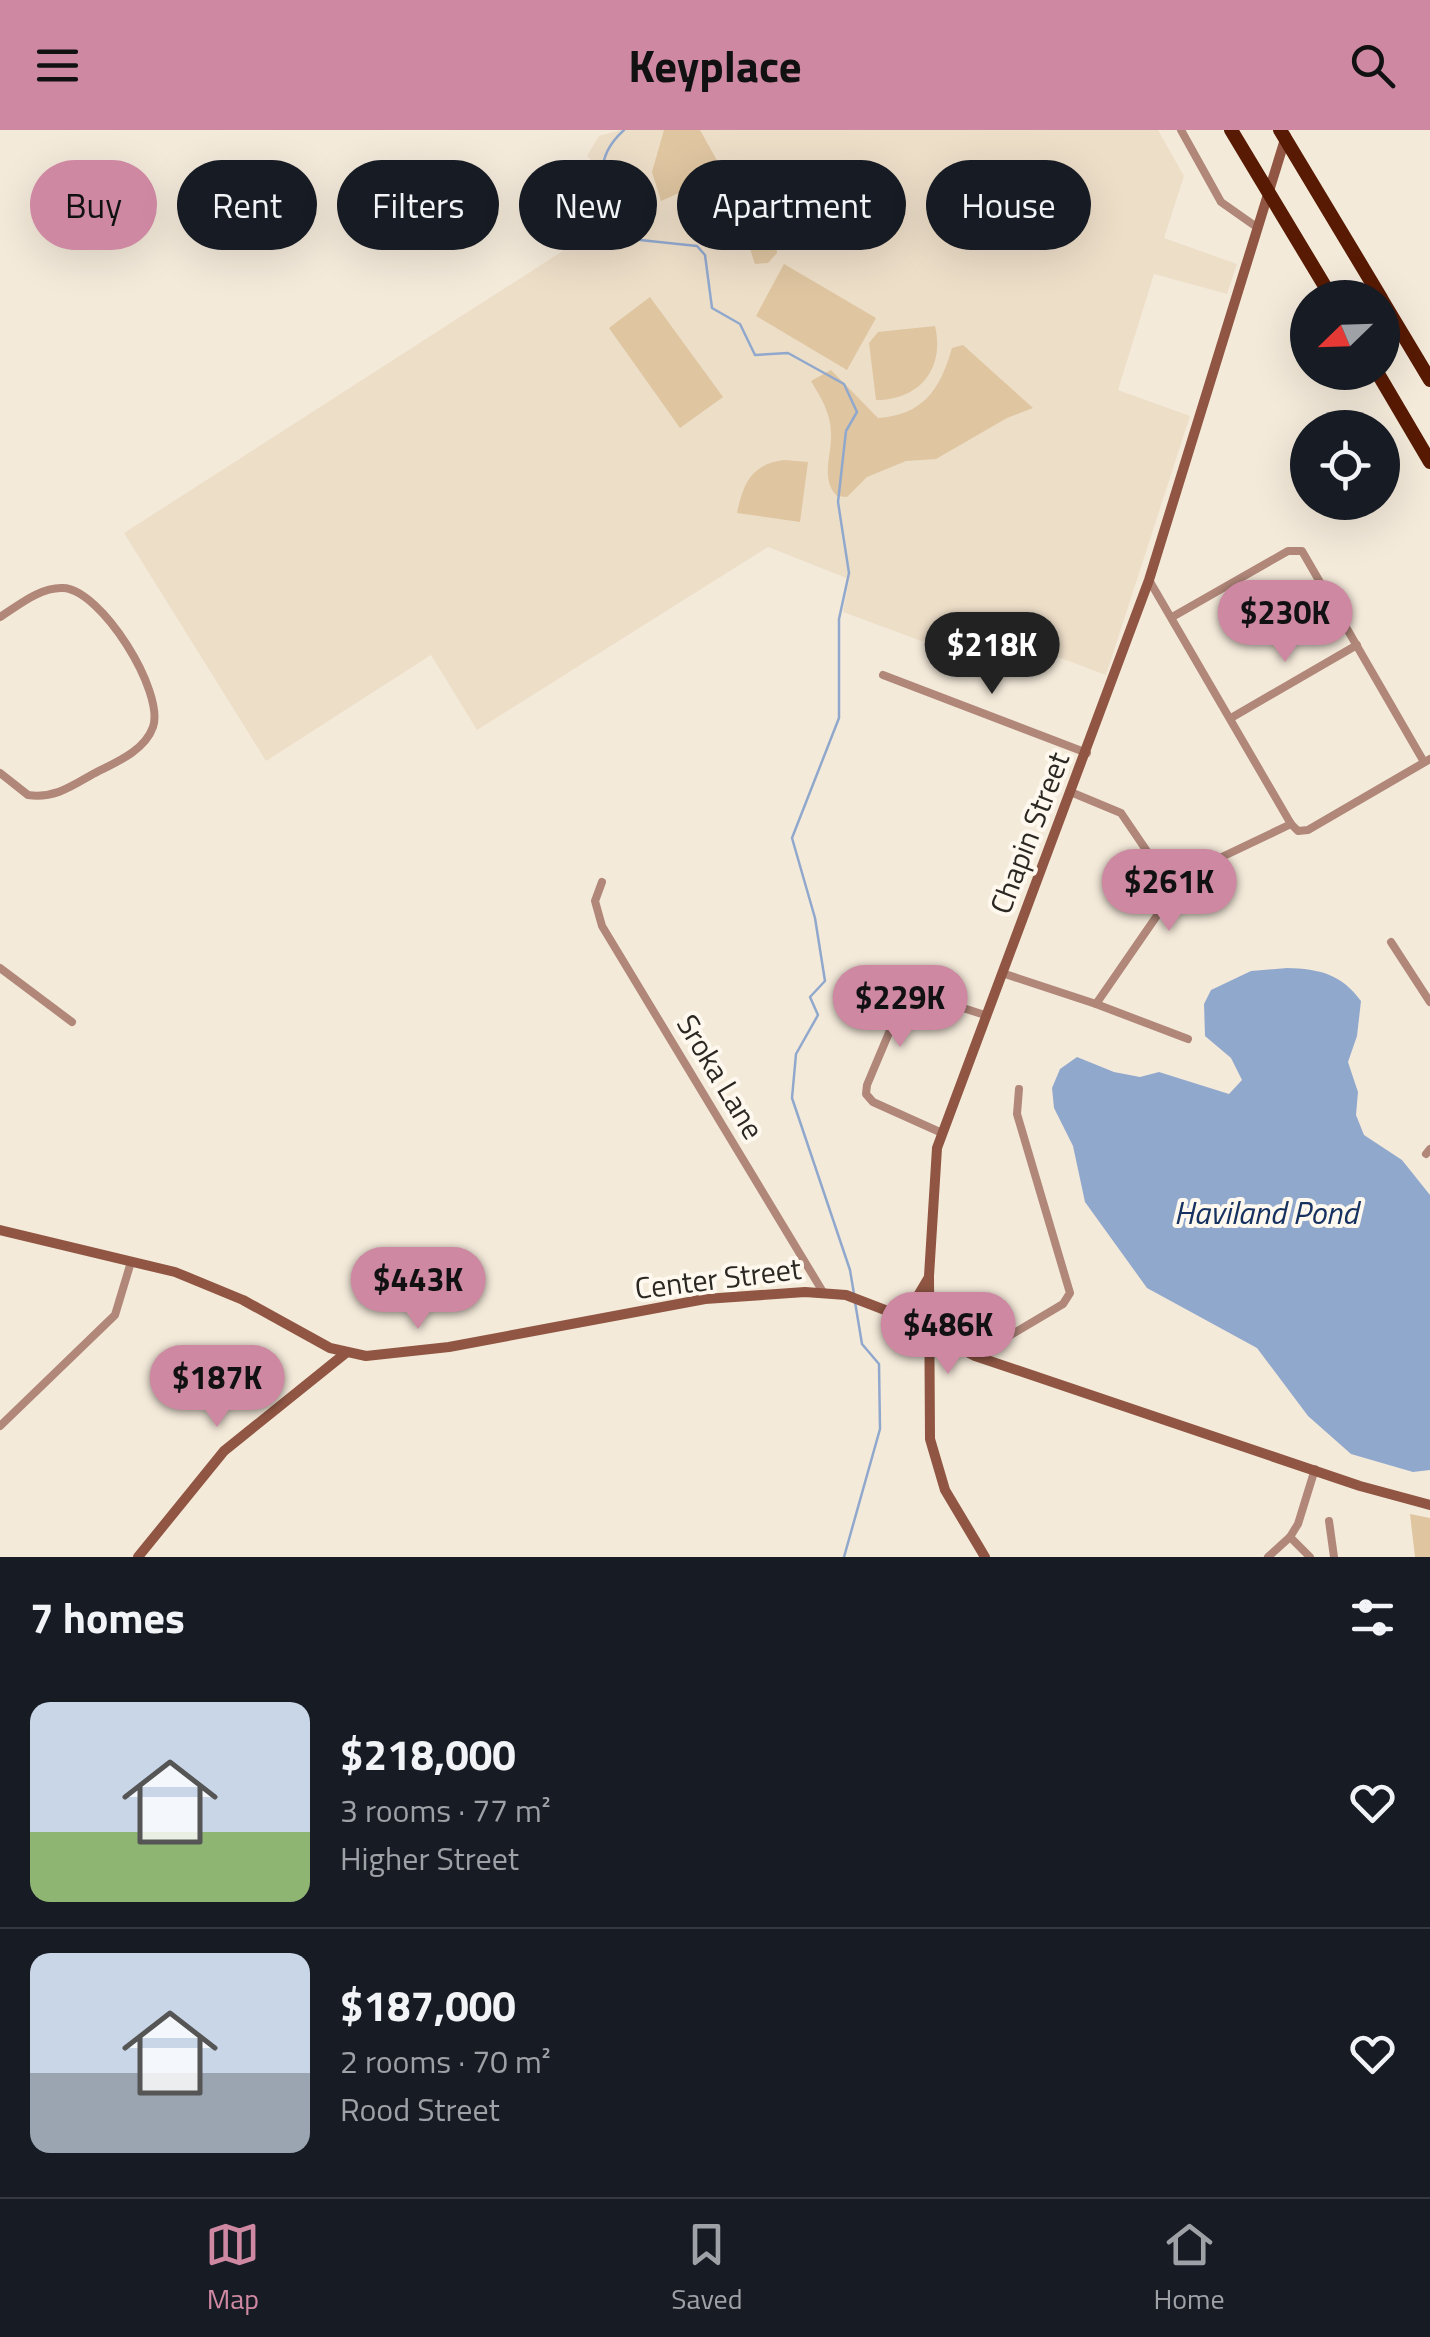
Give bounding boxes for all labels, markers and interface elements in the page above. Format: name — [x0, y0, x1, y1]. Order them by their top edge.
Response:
text: Keyplace — [628, 31, 802, 99]
icon: menu — [30, 38, 85, 93]
icon: search — [1345, 38, 1400, 93]
chip: Buy — [30, 160, 157, 250]
chip: Rent — [177, 160, 317, 250]
chip: Filters — [337, 160, 499, 250]
chip: New — [519, 160, 657, 250]
chip: Apartment — [677, 160, 906, 250]
chip: House — [926, 160, 1091, 250]
north arrow — [1290, 280, 1400, 390]
map controls — [1290, 280, 1400, 520]
button: locate — [1290, 410, 1400, 520]
pin: $230K — [1215, 580, 1355, 665]
text: $230K — [1240, 588, 1330, 636]
pin: $218K — [922, 612, 1062, 697]
text: $218K — [947, 620, 1037, 668]
street label: Chapin Street — [977, 745, 1081, 920]
pin: $261K — [1099, 849, 1239, 934]
text: $261K — [1124, 857, 1214, 905]
pin: $229K — [830, 965, 970, 1050]
text: $229K — [855, 973, 945, 1021]
street label: Sroka Lane — [665, 1005, 776, 1148]
water label: Haviland Pond — [1174, 1188, 1362, 1236]
street label: Center Street — [632, 1245, 804, 1311]
pin: $443K — [348, 1247, 488, 1332]
text: $443K — [373, 1255, 463, 1303]
pin: $486K — [878, 1292, 1018, 1377]
text: $486K — [903, 1300, 993, 1348]
pin: $187K — [147, 1345, 287, 1430]
text: $187K — [172, 1353, 262, 1401]
text: 7 homes — [30, 1585, 185, 1649]
icon: filters — [1345, 1590, 1400, 1645]
text: $218,000 — [340, 1722, 516, 1786]
icon: home — [110, 1742, 230, 1862]
icon: heart — [1345, 1775, 1400, 1830]
text: 3 rooms · 77 m² — [340, 1786, 551, 1834]
text: Higher Street — [340, 1834, 519, 1882]
text: $187,000 — [340, 1973, 516, 2037]
icon: home — [110, 1993, 230, 2113]
icon: heart — [1345, 2026, 1400, 2081]
text: 2 rooms · 70 m² — [340, 2037, 551, 2085]
text: Rood Street — [340, 2085, 500, 2133]
tab: Map — [205, 2217, 260, 2320]
tab: Saved — [671, 2217, 743, 2320]
tab: Home — [1153, 2217, 1225, 2320]

